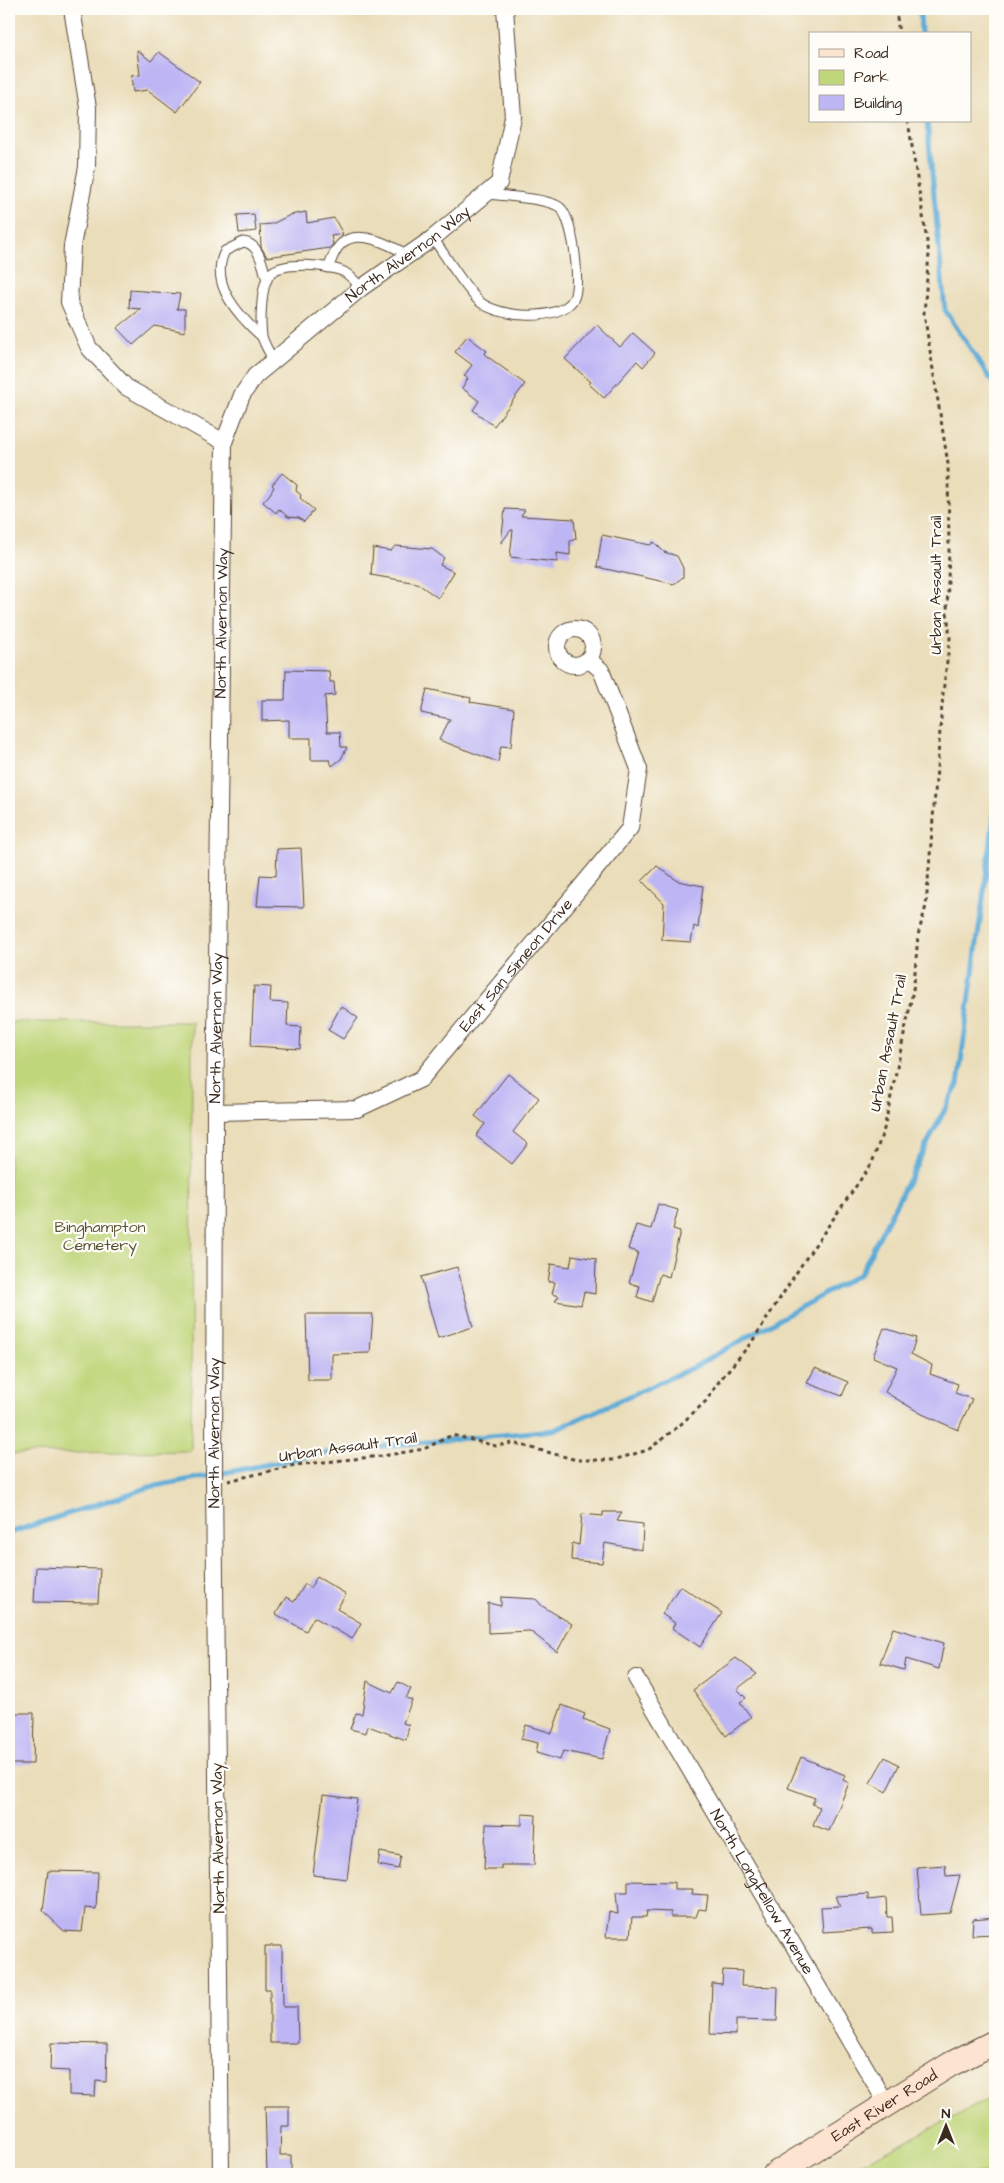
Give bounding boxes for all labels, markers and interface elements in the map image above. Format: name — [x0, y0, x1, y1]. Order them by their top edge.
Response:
legend — [809, 32, 972, 122]
text: Road — [854, 43, 889, 64]
text: Park — [854, 67, 889, 88]
text: Building — [854, 93, 902, 115]
street label: North Alvernon Way — [341, 200, 476, 308]
street label: Urban Assault Trail — [925, 515, 947, 655]
street label: North Alvernon Way — [210, 547, 235, 699]
street label: East San Simeon Drive — [454, 894, 578, 1036]
street label: North Alvernon Way — [204, 952, 229, 1103]
street label: Urban Assault Trail — [864, 973, 912, 1113]
park label: Binghampton Cemetery — [55, 1216, 145, 1257]
street label: North Alvernon Way — [203, 1357, 226, 1508]
street label: Urban Assault Trail — [278, 1426, 418, 1468]
street label: North Alvernon Way — [206, 1762, 231, 1913]
street label: North Longfellow Avenue — [705, 1805, 819, 1979]
street label: East River Road — [827, 2064, 942, 2147]
north arrow — [922, 2100, 972, 2150]
text: N — [942, 2104, 951, 2124]

